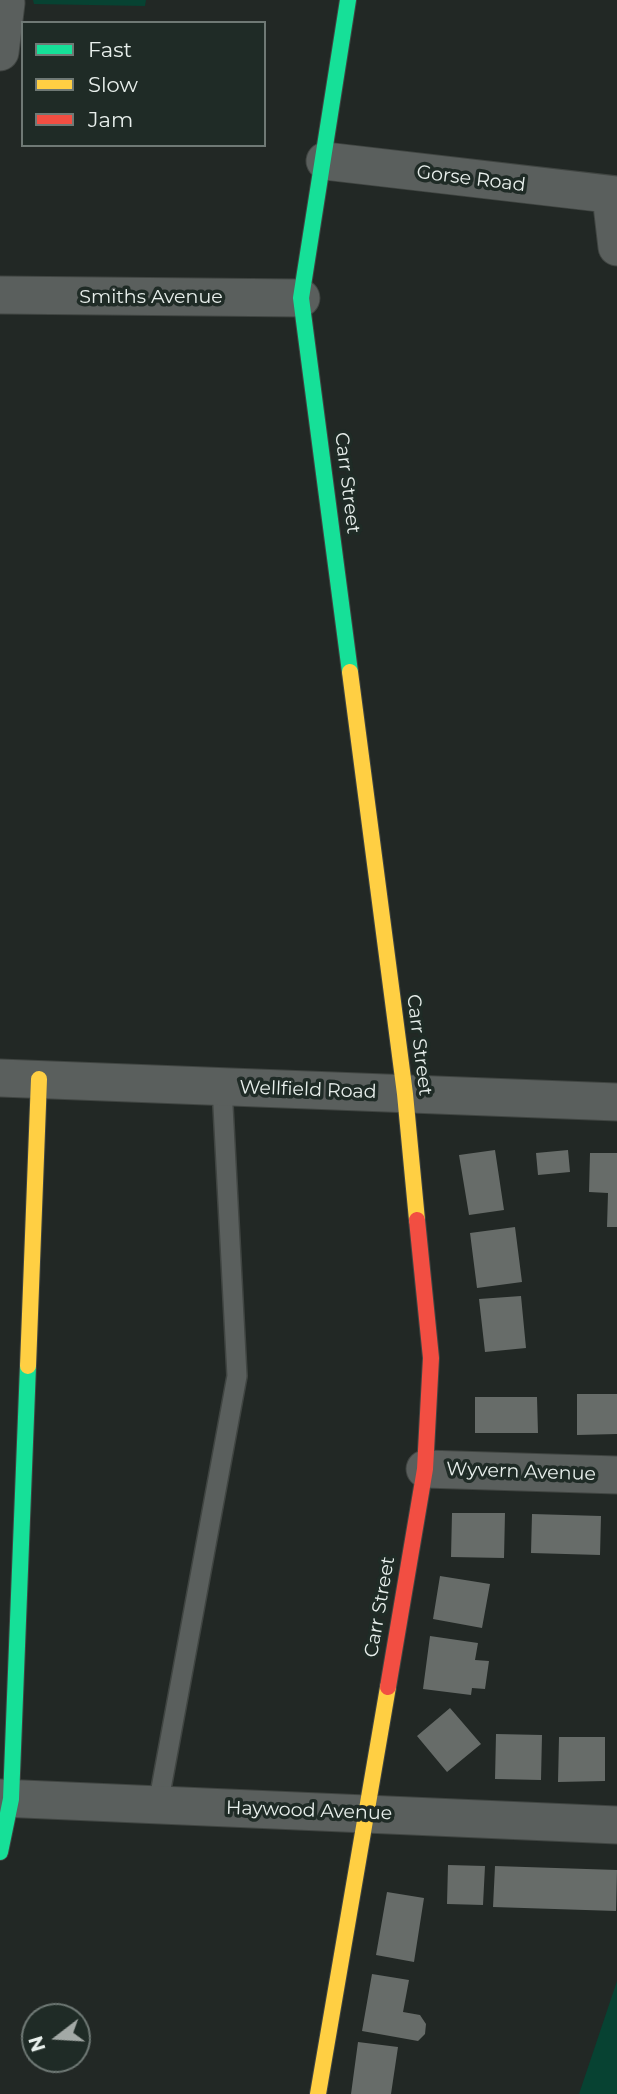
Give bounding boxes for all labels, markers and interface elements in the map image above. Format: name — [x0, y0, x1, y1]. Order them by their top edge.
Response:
legend — [21, 21, 266, 147]
text: Fast — [88, 37, 132, 62]
text: Slow — [88, 72, 138, 97]
text: Jam — [88, 107, 133, 132]
street label: Gorse Road — [415, 161, 527, 197]
street label: Smiths Avenue — [79, 286, 223, 308]
street label: Carr Street — [329, 431, 365, 535]
street label: Carr Street — [401, 993, 437, 1097]
street label: Wellfield Road — [239, 1076, 377, 1104]
street label: Wyvern Avenue — [446, 1458, 596, 1486]
street label: Carr Street — [360, 1555, 400, 1659]
street label: Haywood Avenue — [226, 1797, 392, 1825]
north arrow — [21, 2003, 91, 2073]
text: N — [24, 2033, 51, 2054]

